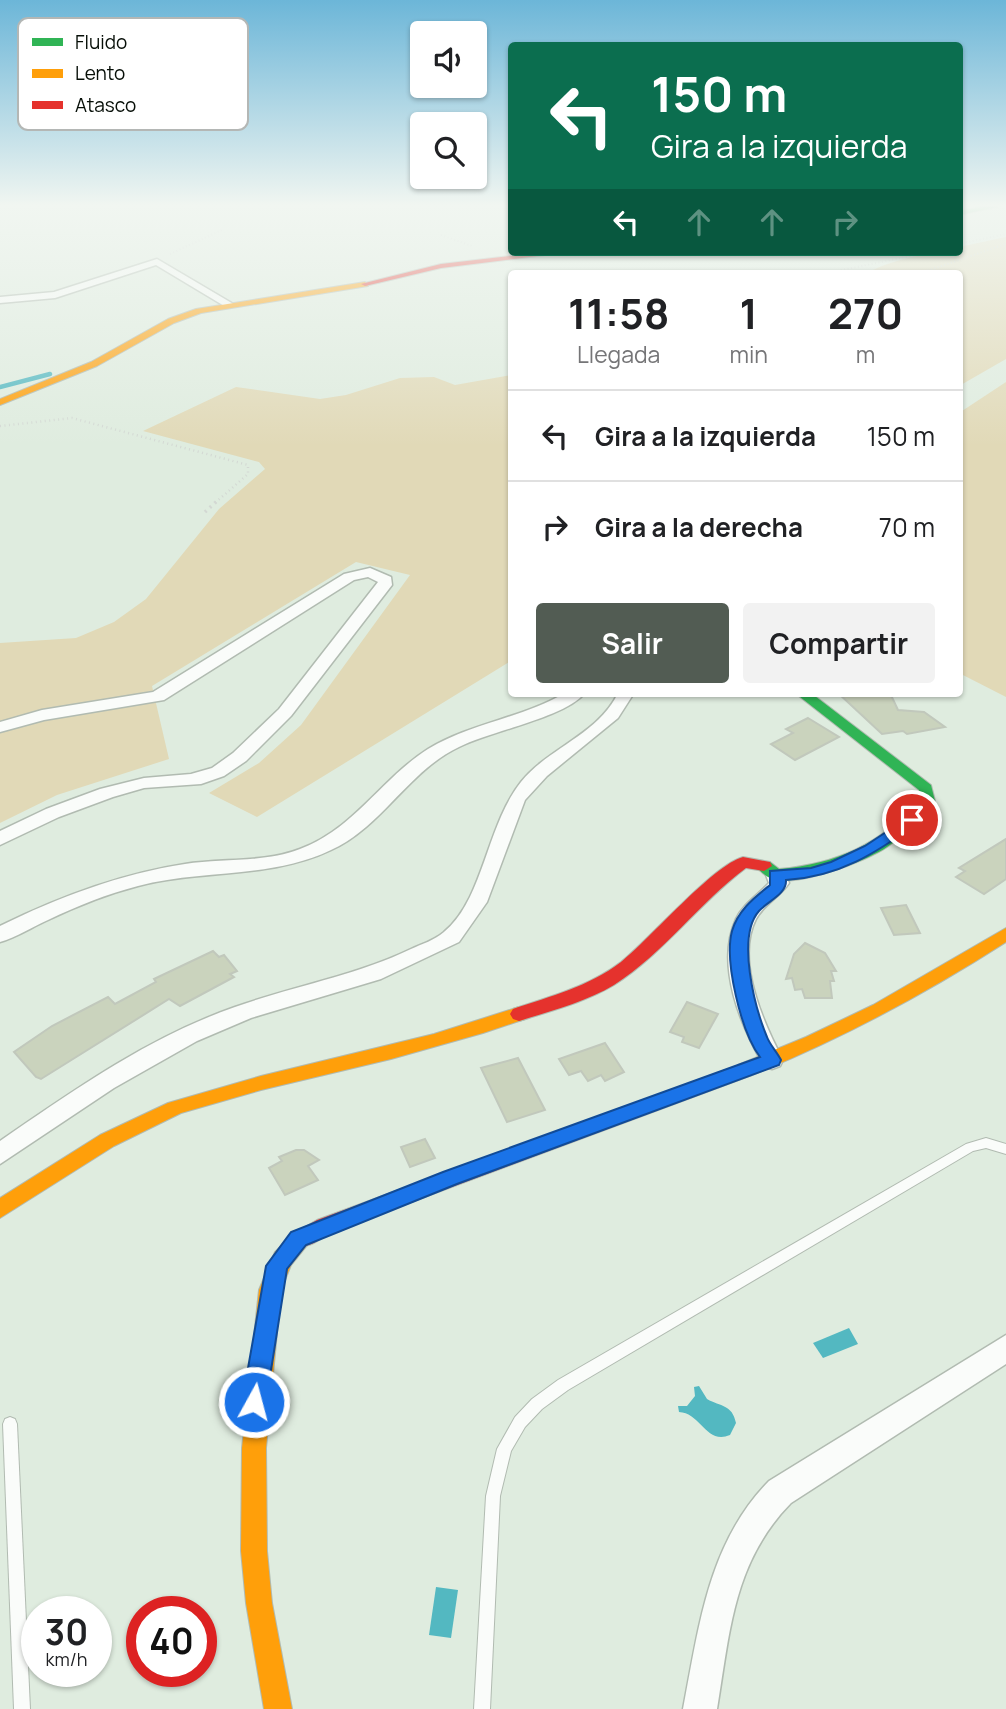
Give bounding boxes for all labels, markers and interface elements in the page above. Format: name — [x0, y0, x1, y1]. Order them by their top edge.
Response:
legend — [18, 18, 248, 130]
map controls — [410, 21, 487, 189]
button: sound — [410, 21, 487, 98]
text: Fluido — [75, 29, 127, 55]
text: Lento — [75, 60, 125, 86]
text: 150 m — [651, 60, 787, 127]
icon: left — [536, 70, 627, 161]
text: Atasco — [75, 92, 136, 118]
button: search — [410, 112, 487, 189]
text: Gira a la izquierda — [651, 124, 907, 168]
icon: left — [607, 203, 645, 241]
icon: ahead — [680, 203, 718, 241]
icon: ahead — [753, 203, 791, 241]
icon: right — [826, 203, 864, 241]
text: 11:58 — [568, 284, 669, 342]
text: 1 — [740, 284, 758, 342]
text: 270 — [828, 284, 903, 342]
text: Llegada — [577, 338, 660, 370]
text: min — [729, 338, 768, 370]
text: m — [856, 338, 875, 370]
icon: left — [536, 417, 574, 455]
text: Gira a la izquierda — [595, 418, 816, 454]
text: 150 m — [867, 418, 935, 454]
icon: right — [536, 508, 574, 546]
text: Gira a la derecha — [595, 509, 803, 545]
text: 70 m — [879, 509, 935, 545]
button: Salir — [536, 603, 729, 683]
button: Compartir — [743, 603, 935, 683]
pin — [882, 790, 942, 850]
icon: arrive — [893, 801, 931, 839]
position arrow — [217, 1365, 291, 1439]
speed limit sign: 40 — [126, 1596, 217, 1687]
text: 30 — [45, 1608, 88, 1656]
text: km/h — [46, 1647, 87, 1671]

